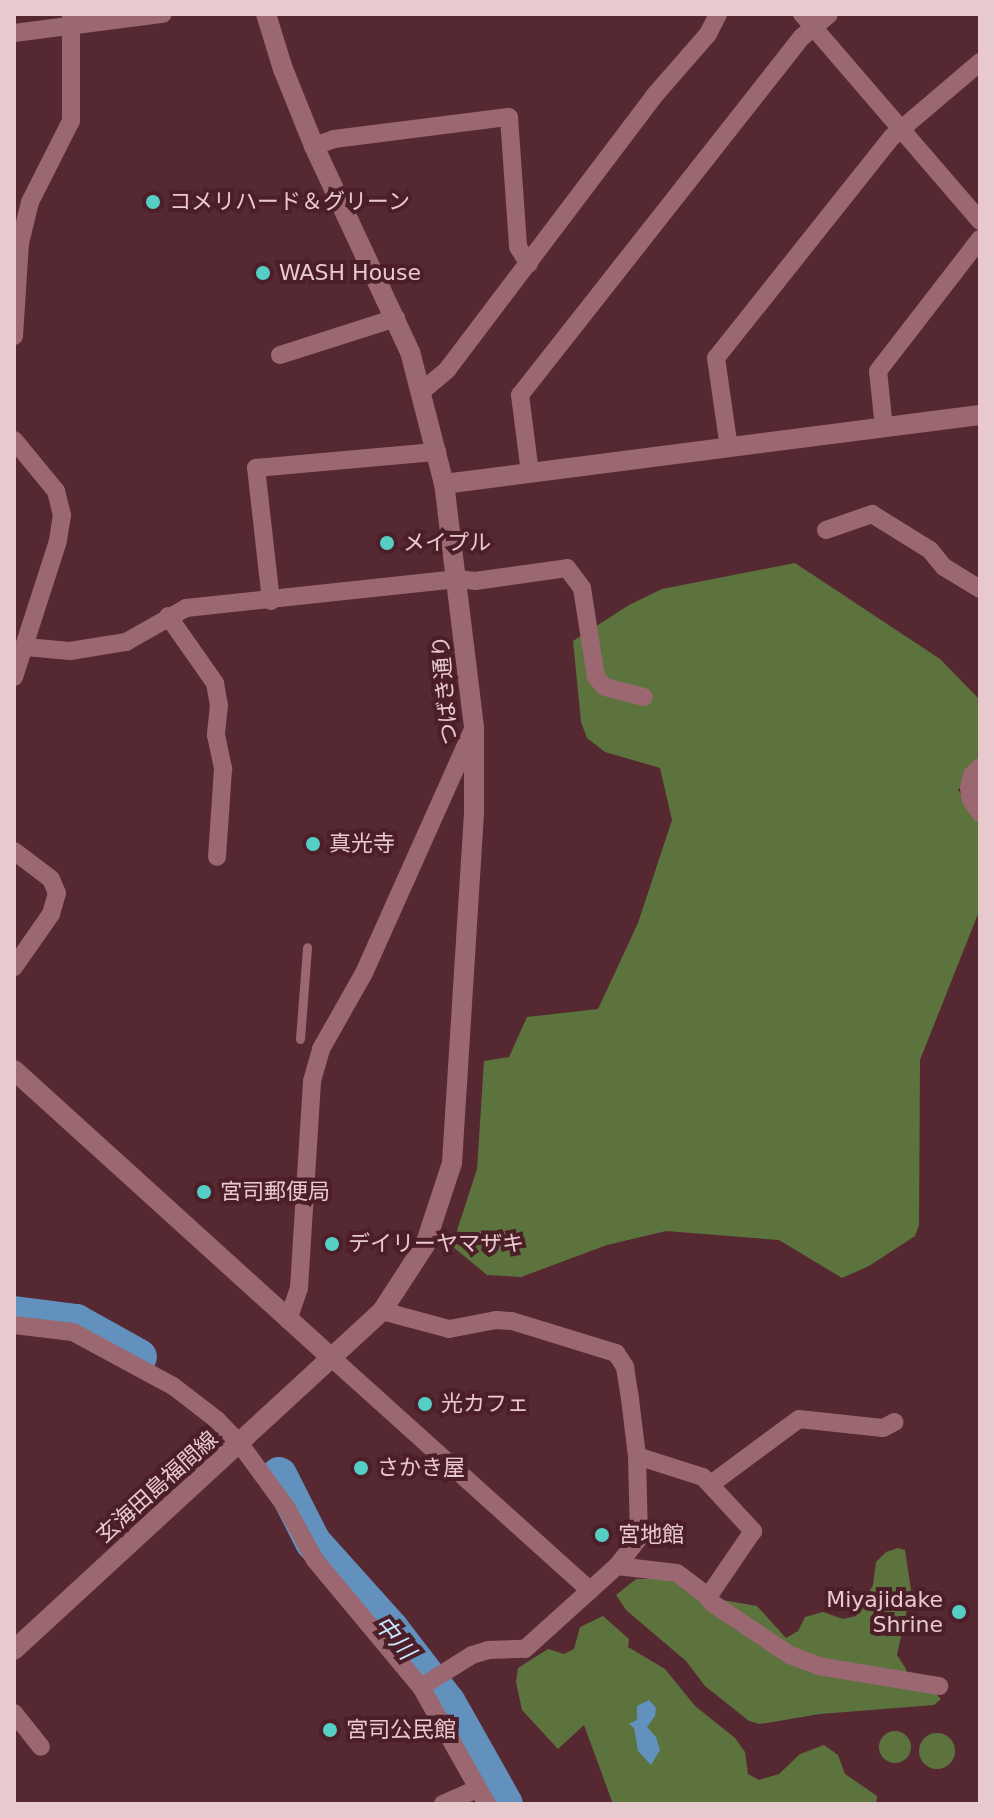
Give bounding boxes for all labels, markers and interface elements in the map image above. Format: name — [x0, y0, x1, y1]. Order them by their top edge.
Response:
place label: コメリハード＆グリーン — [169, 189, 411, 215]
marker: コメリハード＆グリーン — [144, 193, 162, 211]
place label: WASH House — [279, 260, 421, 286]
marker: WASH House — [254, 264, 272, 282]
place label: メイプル — [403, 530, 491, 556]
marker: メイプル — [378, 534, 396, 552]
street label: つばき通り — [427, 634, 463, 746]
place label: 真光寺 — [329, 831, 395, 857]
marker: 真光寺 — [304, 835, 322, 853]
place label: 宮司郵便局 — [220, 1179, 330, 1205]
marker: 宮司郵便局 — [195, 1183, 213, 1201]
place label: デイリーヤマザキ — [348, 1231, 524, 1257]
marker: デイリーヤマザキ — [323, 1235, 341, 1253]
place label: 光カフェ — [441, 1391, 529, 1417]
marker: 光カフェ — [416, 1395, 434, 1413]
street label: 玄海田島福間線 — [91, 1426, 223, 1548]
place label: さかき屋 — [377, 1455, 465, 1481]
marker: さかき屋 — [352, 1459, 370, 1477]
place label: 宮地館 — [618, 1522, 684, 1548]
marker: 宮地館 — [593, 1526, 611, 1544]
place label: Miyajidake Shrine — [826, 1586, 943, 1638]
marker: Miyajidake Shrine — [950, 1603, 968, 1621]
water label: 中川 — [368, 1610, 420, 1666]
place label: 宮司公民館 — [346, 1717, 456, 1743]
marker: 宮司公民館 — [321, 1721, 339, 1739]

